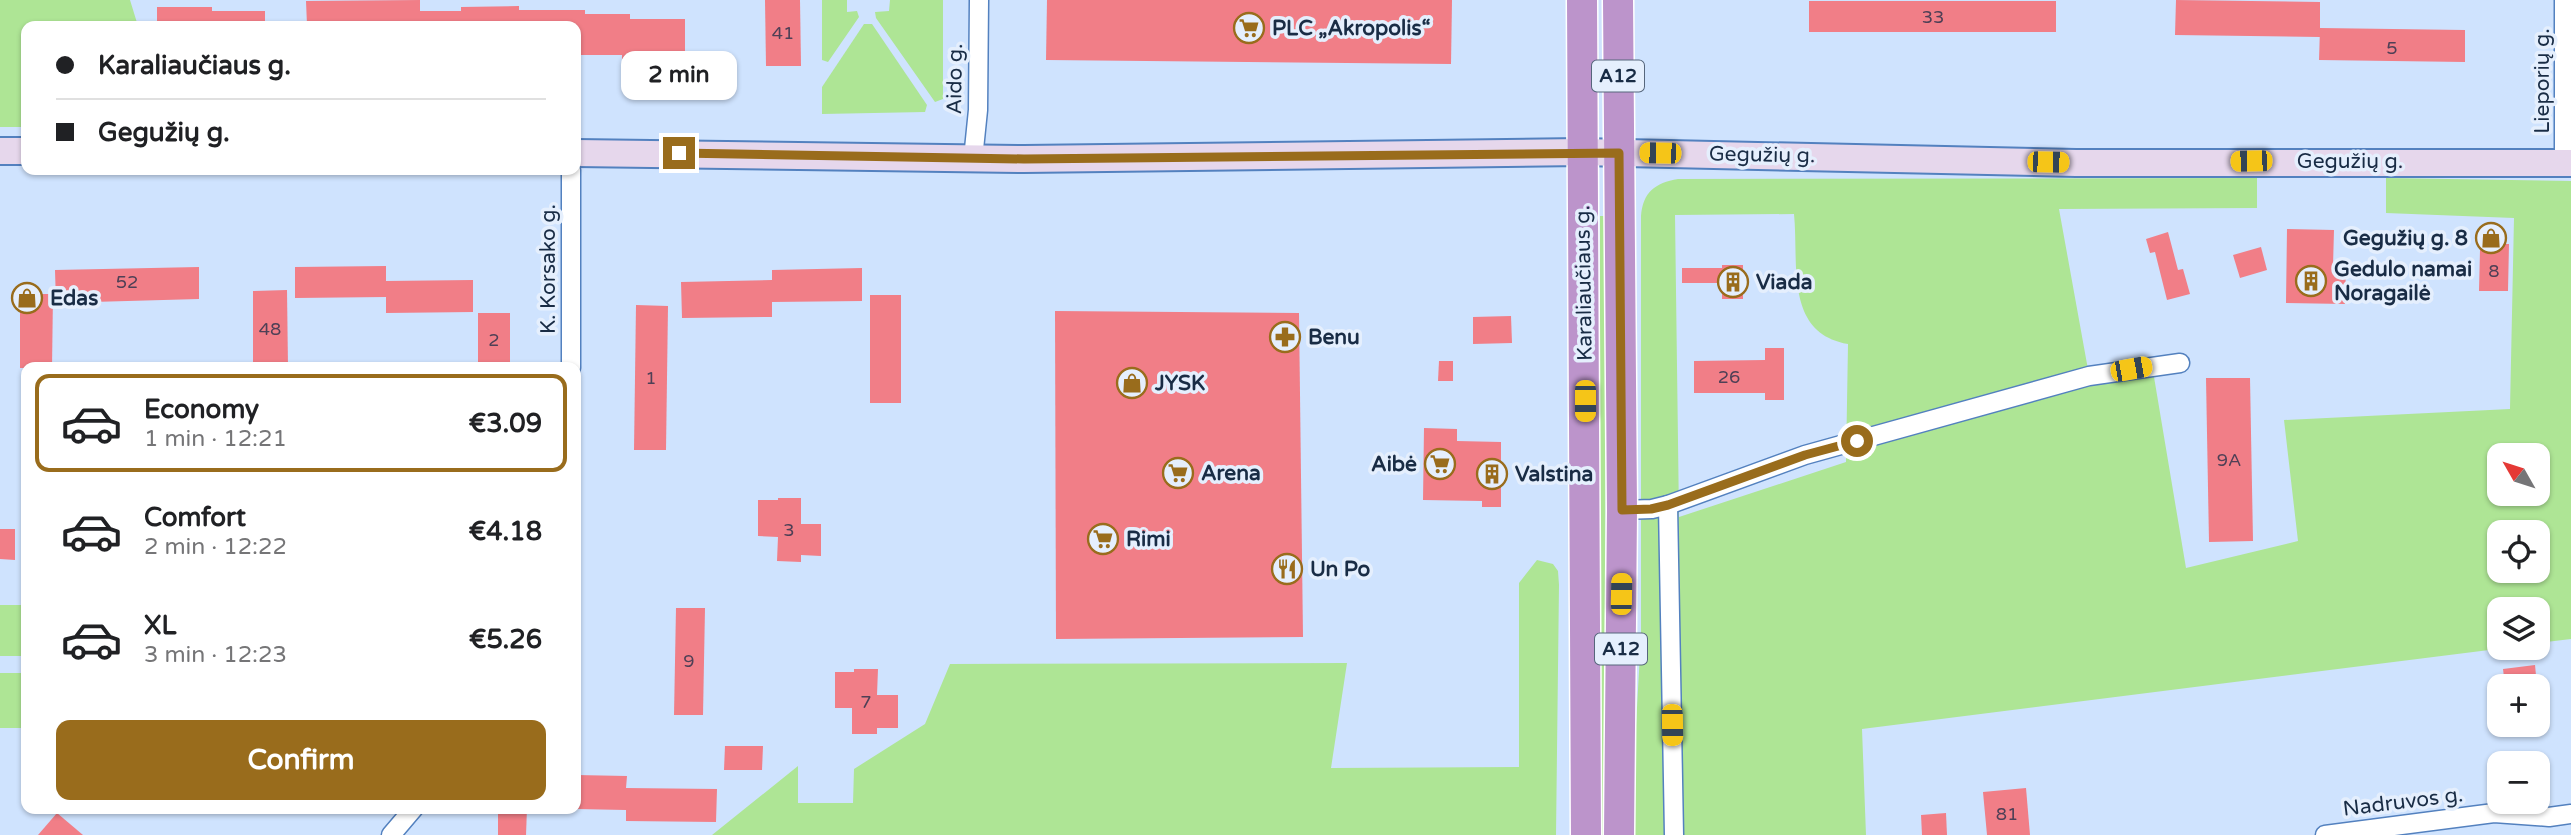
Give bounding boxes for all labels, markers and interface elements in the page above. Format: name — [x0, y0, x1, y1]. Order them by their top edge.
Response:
house number: 33 — [1922, 6, 1944, 28]
supermarket icon: PLC „Akropolis“ — [1232, 11, 1266, 45]
place label: PLC „Akropolis“ — [1272, 16, 1431, 41]
house number: 41 — [772, 22, 794, 44]
street label: Lieporių g. — [2530, 28, 2555, 134]
house number: 5 — [2386, 37, 2398, 59]
street label: Aido g. — [942, 43, 968, 115]
text: Karaliaučiaus g. — [98, 50, 291, 81]
callout: 2 min — [621, 52, 737, 100]
road number: A12 — [1592, 60, 1644, 92]
text: 2 min — [648, 61, 710, 89]
text: Gegužių g. — [98, 117, 230, 148]
route end — [663, 137, 695, 169]
car — [1639, 142, 1682, 164]
street label: Gegužių g. — [1709, 142, 1815, 168]
street label: Gegužių g. — [2297, 149, 2403, 174]
car — [2230, 150, 2273, 172]
car — [2027, 151, 2070, 173]
street label: K. Korsako g. — [536, 204, 561, 334]
street label: Karaliaučiaus g. — [1570, 205, 1598, 361]
shop icon: Gegužių g. 8 — [2474, 221, 2508, 255]
place label: Gegužių g. 8 — [2343, 226, 2468, 251]
place label: Gedulo namai Noragailė — [2334, 257, 2472, 306]
house number: 8 — [2488, 260, 2500, 282]
building icon: Gedulo namai Noragailė — [2294, 264, 2328, 298]
building icon: Viada — [1716, 265, 1750, 299]
place label: Viada — [1756, 270, 1812, 295]
house number: 52 — [116, 271, 138, 293]
shop icon: Edas — [10, 281, 44, 315]
place label: Edas — [50, 286, 98, 311]
house number: 48 — [259, 318, 281, 340]
pharmacy icon: Benu — [1268, 320, 1302, 354]
place label: Benu — [1308, 325, 1360, 350]
house number: 2 — [488, 329, 500, 351]
car — [2109, 355, 2154, 383]
shop icon: JYSK — [1115, 366, 1149, 400]
house number: 26 — [1718, 366, 1740, 388]
house number: 1 — [645, 367, 657, 389]
place label: JYSK — [1154, 371, 1205, 396]
car — [1575, 380, 1596, 422]
icon: car — [60, 392, 123, 455]
text: Economy — [144, 394, 259, 425]
text: €3.09 — [469, 408, 542, 439]
text: 1 min · 12:21 — [144, 425, 287, 453]
route start — [1841, 425, 1873, 457]
north arrow — [2487, 443, 2550, 506]
map controls — [2487, 443, 2550, 814]
supermarket icon: Aibė — [1423, 447, 1457, 481]
house number: 9A — [2217, 449, 2241, 471]
place label: Aibė — [1371, 452, 1417, 477]
supermarket icon: Arena — [1161, 456, 1195, 490]
building icon: Valstina — [1475, 457, 1509, 491]
place label: Arena — [1201, 461, 1261, 486]
place label: Valstina — [1515, 462, 1593, 487]
icon: car — [60, 500, 123, 563]
text: Comfort — [144, 502, 246, 533]
text: €4.18 — [469, 516, 542, 547]
house number: 3 — [783, 519, 795, 541]
button: locate — [2487, 520, 2550, 583]
supermarket icon: Rimi — [1086, 522, 1120, 556]
place label: Rimi — [1126, 527, 1171, 552]
text: 2 min · 12:22 — [144, 533, 287, 561]
restaurant icon: Un Po — [1270, 552, 1304, 586]
place label: Un Po — [1310, 557, 1371, 582]
car — [1611, 573, 1632, 615]
button: layers — [2487, 597, 2550, 660]
icon: car — [60, 608, 123, 671]
text: XL — [144, 610, 176, 641]
text: €5.26 — [469, 624, 542, 655]
road number: A12 — [1595, 634, 1647, 664]
text: 3 min · 12:23 — [144, 641, 287, 669]
house number: 9 — [683, 650, 695, 672]
button: + — [2487, 674, 2550, 737]
house number: 7 — [860, 691, 872, 713]
car — [1662, 704, 1683, 746]
button: Confirm — [56, 720, 546, 800]
button: − — [2487, 751, 2550, 814]
street label: Nadruvos g. — [2342, 782, 2464, 822]
house number: 81 — [1996, 803, 2018, 825]

